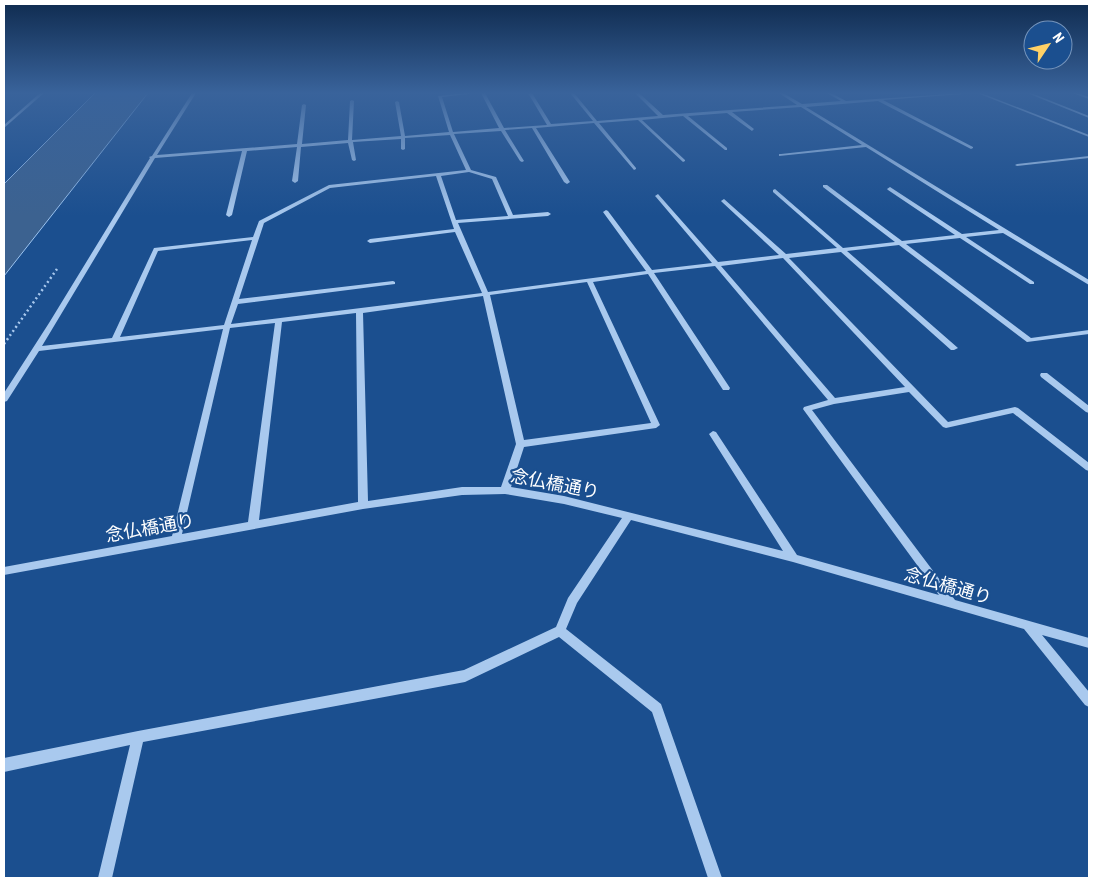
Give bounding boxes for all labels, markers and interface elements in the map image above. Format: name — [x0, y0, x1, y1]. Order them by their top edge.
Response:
north arrow — [1023, 20, 1073, 70]
text: N — [1050, 29, 1068, 46]
street label: 念仏橋通り — [509, 465, 601, 502]
street label: 念仏橋通り — [104, 509, 196, 546]
street label: 念仏橋通り — [902, 563, 994, 608]

